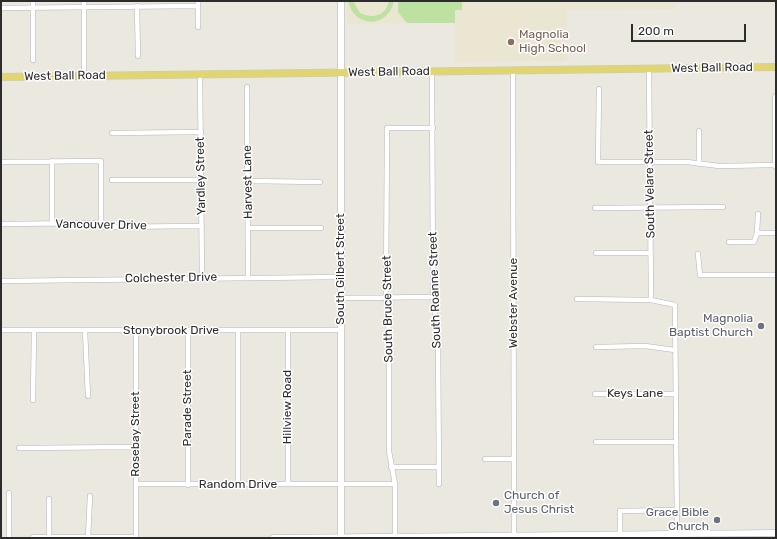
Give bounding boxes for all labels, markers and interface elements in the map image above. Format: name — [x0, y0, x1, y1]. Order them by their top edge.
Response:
scale bar — [633, 16, 748, 42]
text: 200 m — [638, 24, 674, 38]
place label: Magnolia High School — [519, 28, 586, 56]
marker: Magnolia High School — [506, 37, 516, 47]
street label: West Ball Road — [671, 60, 753, 76]
street label: West Ball Road — [348, 64, 430, 80]
street label: West Ball Road — [24, 68, 106, 84]
street label: South Velare Street — [642, 129, 658, 239]
street label: Yardley Street — [193, 137, 209, 215]
street label: Harvest Lane — [240, 145, 256, 219]
street label: South Gilbert Street — [334, 213, 348, 325]
street label: Vancouver Drive — [55, 217, 147, 233]
street label: South Roanne Street — [426, 231, 444, 349]
street label: South Bruce Street — [380, 255, 396, 363]
street label: Webster Avenue — [507, 258, 521, 348]
street label: Colchester Drive — [125, 270, 217, 286]
place label: Magnolia Baptist Church — [669, 312, 753, 340]
marker: Magnolia Baptist Church — [756, 321, 766, 331]
street label: Stonybrook Drive — [123, 324, 219, 338]
street label: Parade Street — [181, 370, 195, 446]
street label: Hillview Road — [281, 370, 295, 444]
street label: Keys Lane — [607, 387, 663, 401]
street label: Rosebay Street — [129, 391, 143, 477]
street label: Random Drive — [199, 478, 277, 492]
place label: Church of Jesus Christ — [504, 489, 574, 517]
marker: Church of Jesus Christ — [491, 498, 501, 508]
place label: Grace Bible Church — [646, 506, 709, 534]
marker: Grace Bible Church — [712, 515, 722, 525]

